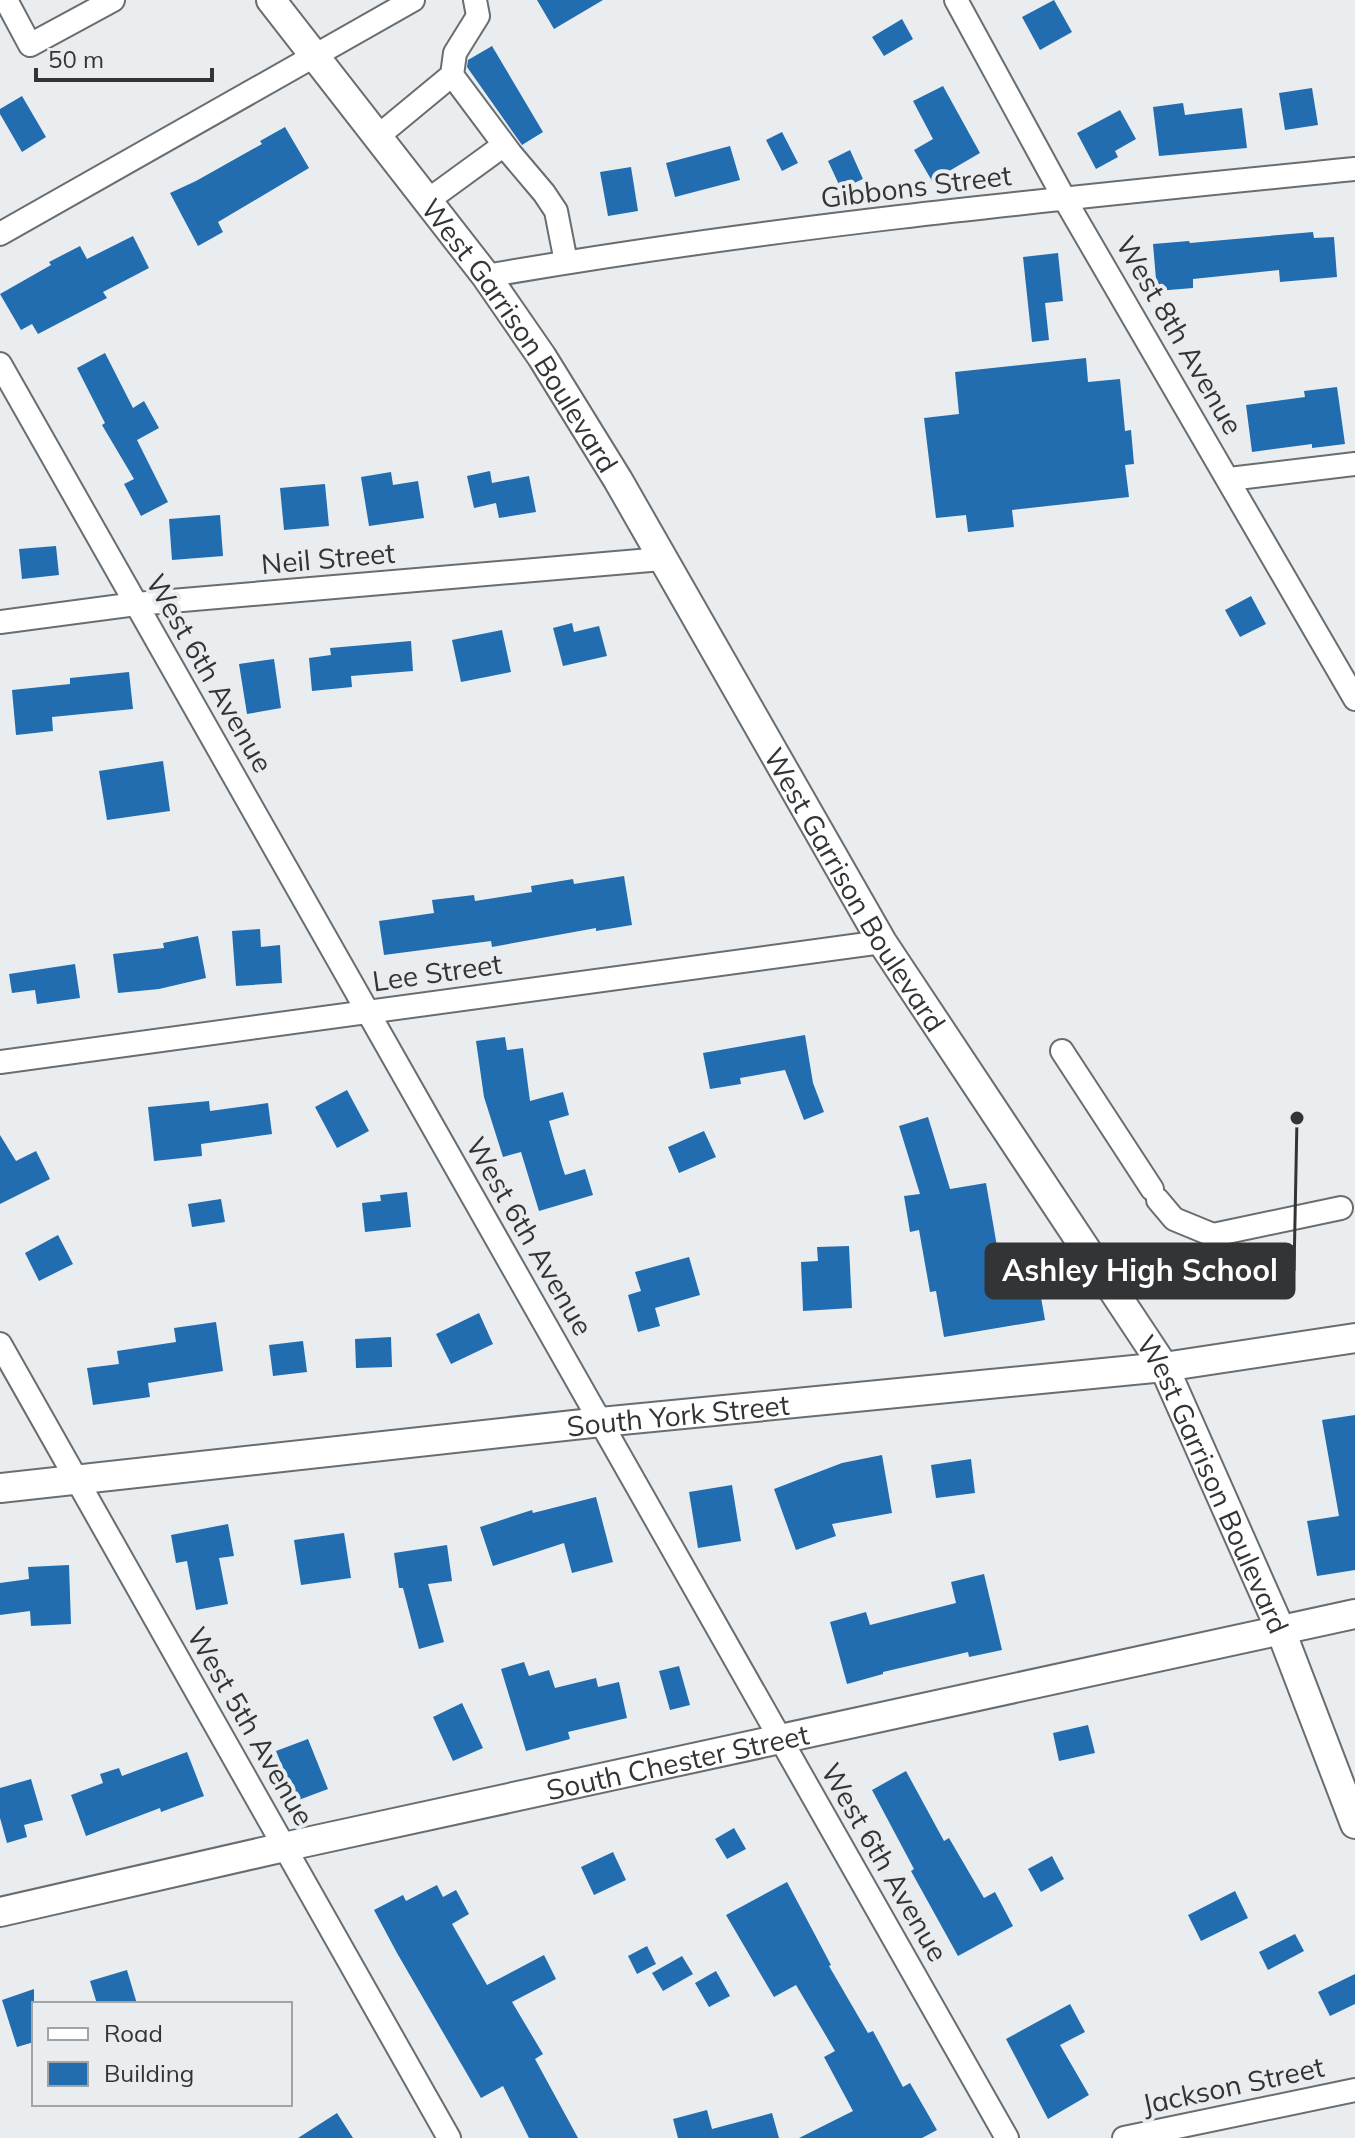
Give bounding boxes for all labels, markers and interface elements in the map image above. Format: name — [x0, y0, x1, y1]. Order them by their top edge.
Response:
scale bar — [36, 32, 212, 82]
text: 50 m — [48, 44, 104, 74]
street label: Gibbons Street — [819, 157, 1013, 215]
street label: West Garrison Boulevard — [414, 191, 626, 479]
street label: West 8th Avenue — [1109, 229, 1251, 441]
street label: Neil Street — [260, 535, 397, 581]
street label: West 6th Avenue — [139, 567, 281, 779]
street label: West Garrison Boulevard — [757, 741, 954, 1038]
street label: Lee Street — [370, 946, 504, 998]
street label: West 6th Avenue — [459, 1130, 601, 1342]
callout: Ashley High School — [986, 1244, 1294, 1298]
text: Ashley High School — [1002, 1251, 1278, 1289]
street label: West Garrison Boulevard — [1130, 1328, 1297, 1639]
street label: South York Street — [565, 1386, 791, 1443]
street label: West 5th Avenue — [180, 1620, 322, 1832]
street label: South Chester Street — [543, 1716, 812, 1807]
street label: West 6th Avenue — [814, 1756, 956, 1968]
legend — [32, 2002, 292, 2106]
text: Road — [104, 2018, 163, 2048]
street label: Jackson Street — [1139, 2049, 1327, 2121]
text: Building — [104, 2058, 194, 2088]

